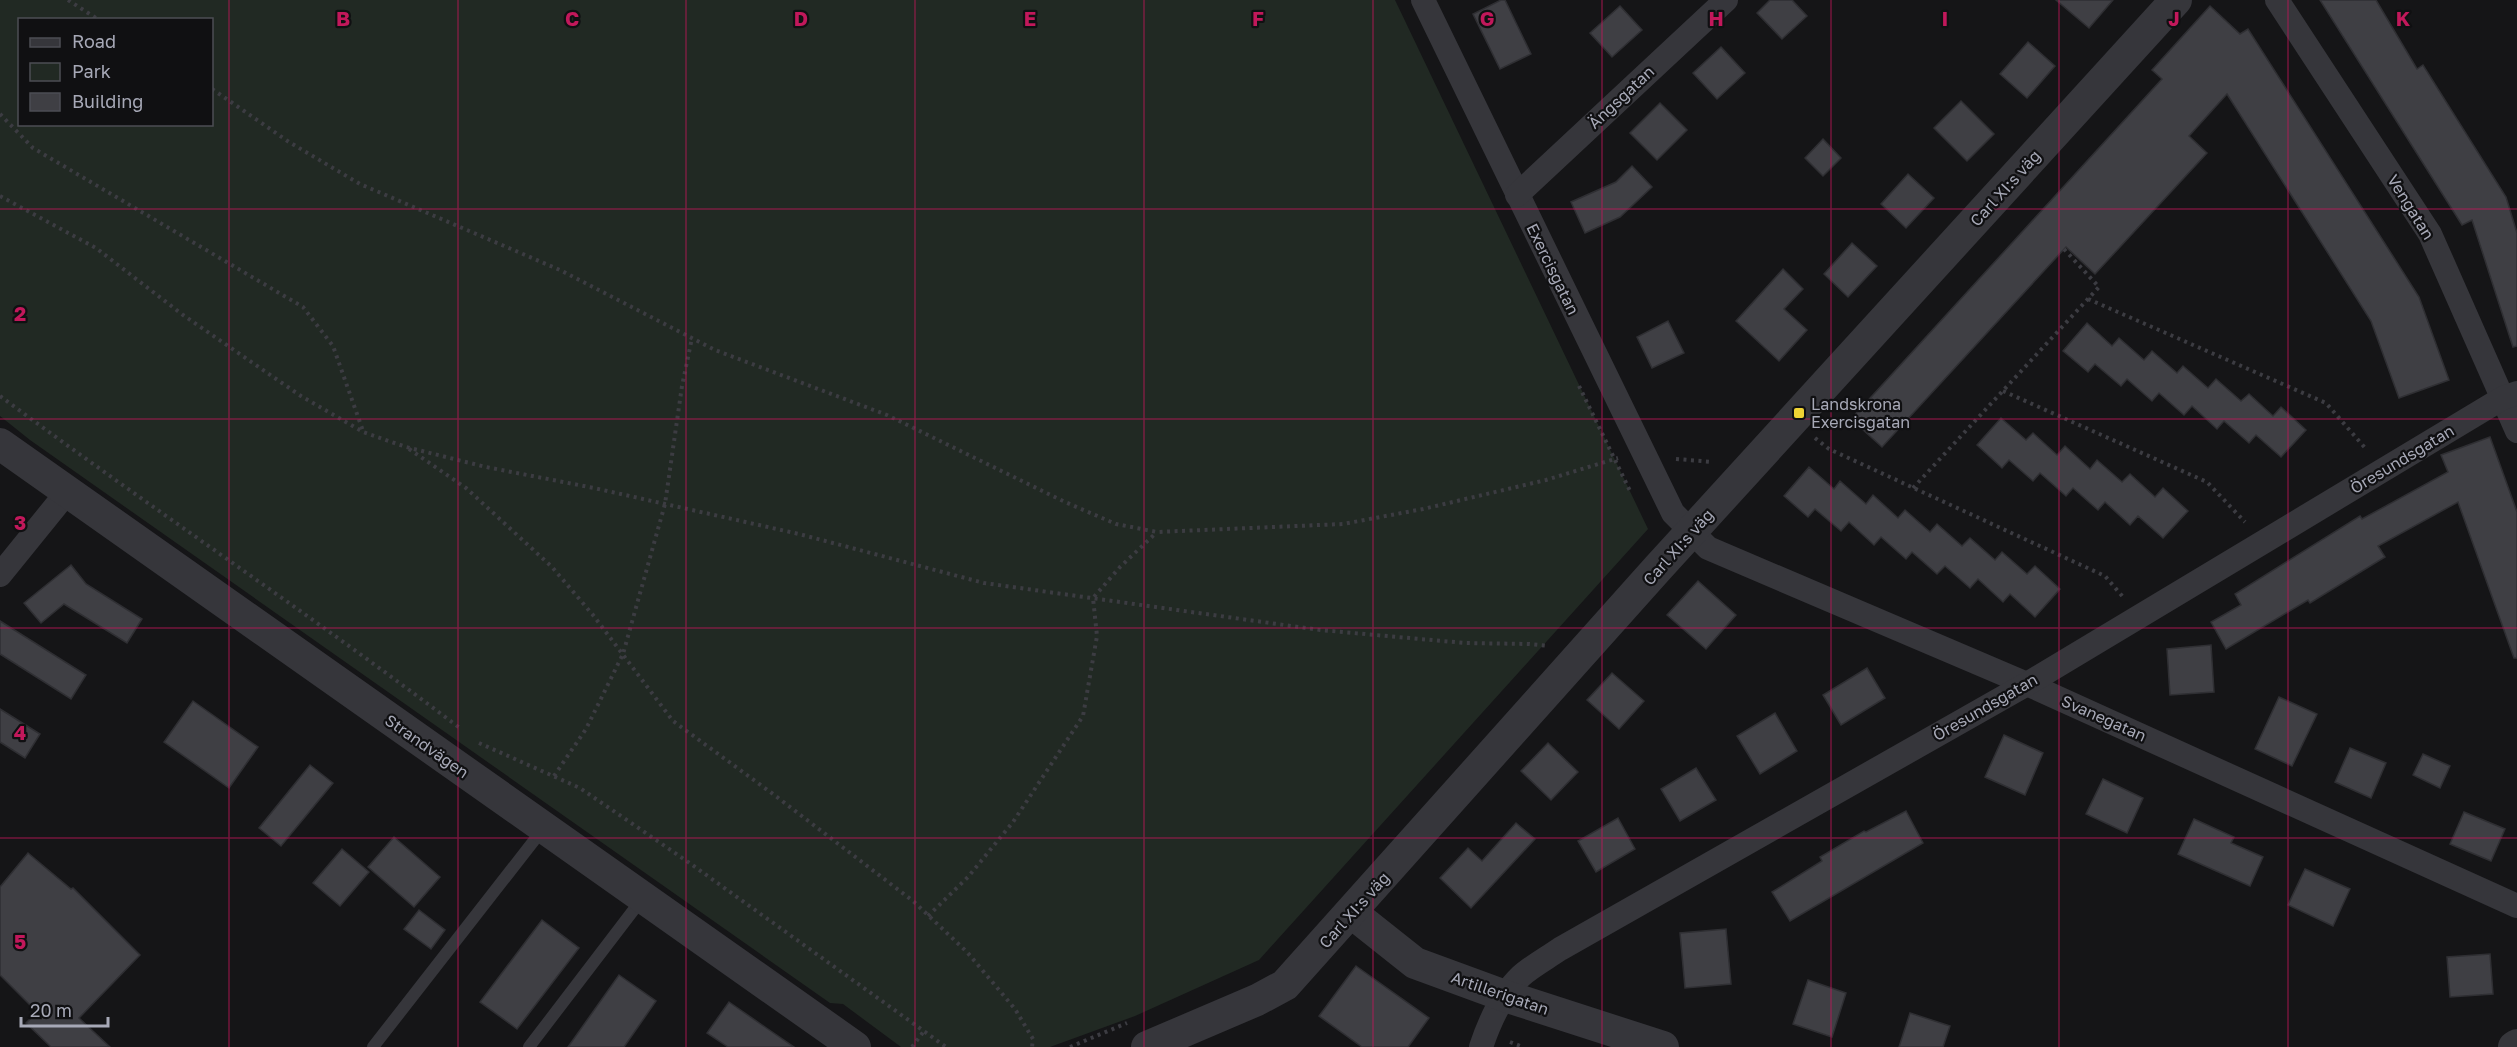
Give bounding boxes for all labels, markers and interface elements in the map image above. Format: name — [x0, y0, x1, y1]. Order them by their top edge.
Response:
text: B — [336, 6, 350, 30]
text: C — [565, 6, 579, 30]
text: D — [794, 6, 808, 30]
text: E — [1024, 6, 1036, 30]
text: F — [1252, 6, 1264, 30]
text: G — [1480, 6, 1494, 30]
text: H — [1708, 6, 1724, 30]
text: I — [1942, 6, 1948, 30]
text: J — [2168, 6, 2180, 30]
text: K — [2396, 6, 2411, 30]
legend — [18, 18, 213, 126]
text: Road — [72, 30, 116, 52]
text: Park — [72, 60, 111, 82]
street label: Ängsgatan — [1584, 61, 1658, 133]
text: Building — [72, 90, 143, 112]
street label: Carl XI:s väg — [1966, 146, 2044, 230]
street label: Vengatan — [2383, 171, 2439, 243]
street label: Exercisgatan — [1522, 220, 1584, 318]
text: 2 — [14, 301, 26, 325]
place label: Landskrona Exercisgatan — [1811, 394, 1910, 432]
marker: Landskrona Exercisgatan — [1792, 406, 1806, 420]
street label: Öresundsgatan — [2346, 420, 2458, 498]
street label: Carl XI:s väg — [1639, 505, 1717, 589]
text: 3 — [14, 510, 26, 534]
street label: Öresundsgatan — [1929, 669, 2041, 745]
street label: Svanegatan — [2058, 690, 2150, 746]
street label: Strandvägen — [381, 710, 473, 782]
text: 4 — [14, 720, 26, 744]
street label: Carl XI:s väg — [1315, 868, 1393, 952]
text: 5 — [14, 929, 26, 953]
street label: Artillerigatan — [1449, 967, 1551, 1019]
scale bar — [21, 990, 108, 1028]
text: 20 m — [30, 999, 72, 1021]

